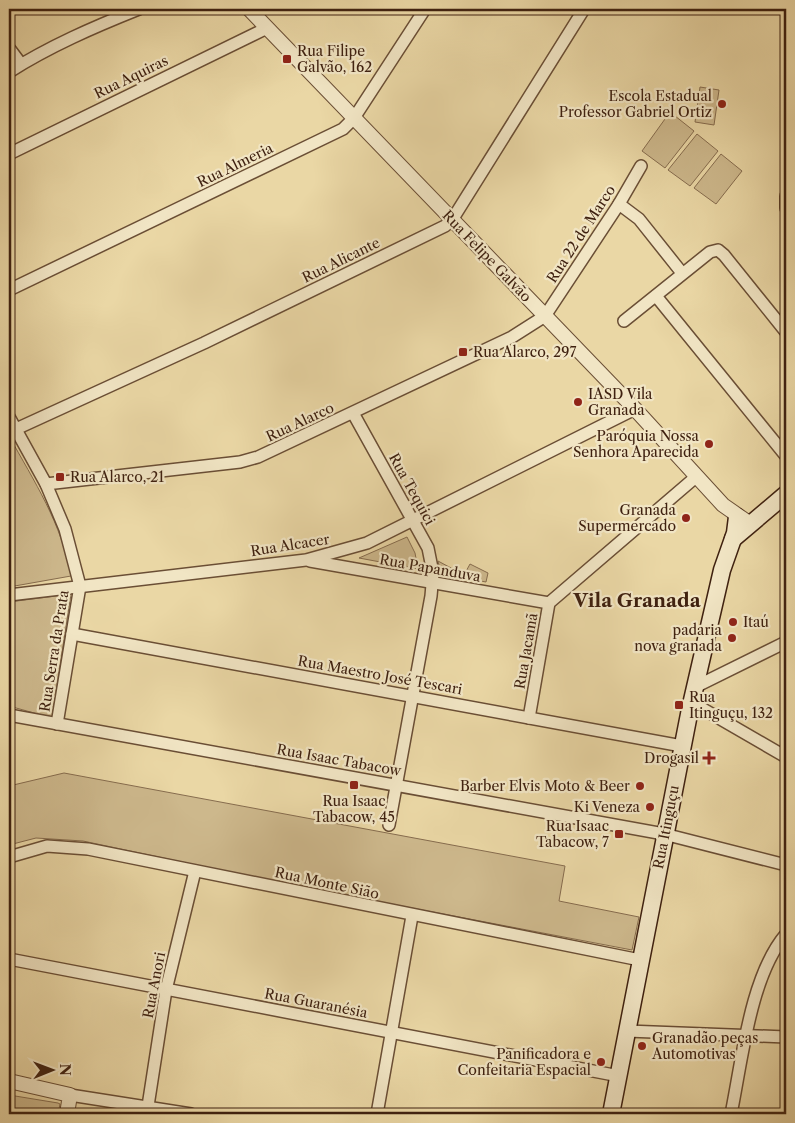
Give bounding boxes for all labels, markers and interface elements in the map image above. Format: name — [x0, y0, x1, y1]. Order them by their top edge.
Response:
place label: Rua Filipe Galvão, 162 — [297, 42, 372, 76]
street label: Rua Aquiras — [91, 51, 171, 103]
marker: Rua Filipe Galvão, 162 — [281, 53, 293, 65]
place label: Escola Estadual Professor Gabriel Ortiz — [559, 87, 712, 121]
marker: Escola Estadual Professor Gabriel Ortiz — [716, 98, 728, 110]
street label: Rua Almeria — [194, 139, 276, 191]
street label: Rua 22 de Marco — [543, 182, 619, 286]
street label: Rua Felipe Galvão — [439, 206, 535, 306]
street label: Rua Alicante — [299, 233, 383, 287]
place label: Rua Alarco, 297 — [473, 343, 576, 361]
marker: Rua Alarco, 297 — [457, 346, 469, 358]
place label: IASD Vila Granada — [588, 385, 653, 419]
marker: IASD Vila Granada — [572, 396, 584, 408]
street label: Rua Alarco — [263, 398, 337, 446]
place label: Paróquia Nossa Senhora Aparecida — [573, 427, 700, 461]
marker: Paróquia Nossa Senhora Aparecida — [703, 438, 715, 450]
street label: Rua Tequici — [385, 450, 439, 528]
place label: Rua Alarco, 21 — [70, 468, 164, 486]
marker: Rua Alarco, 21 — [54, 471, 66, 483]
place label: Granada Supermercado — [578, 501, 677, 535]
marker: Granada Supermercado — [680, 512, 692, 524]
street label: Rua Alcacer — [249, 530, 331, 560]
street label: Rua Papanduva — [378, 550, 483, 586]
street label: Rua Serra da Prata — [35, 588, 73, 713]
district label: Vila Granada — [572, 589, 702, 612]
street label: Rua Jacamã — [510, 611, 542, 691]
place label: Itaú — [743, 613, 769, 631]
marker: Itaú — [727, 616, 739, 628]
place label: padaria nova granada — [634, 621, 723, 655]
marker: padaria nova granada — [726, 632, 738, 644]
street label: Rua Maestro José Tescari — [296, 652, 464, 698]
place label: Rua Itinguçu, 132 — [689, 688, 773, 722]
marker: Rua Itinguçu, 132 — [673, 699, 685, 711]
street label: Rua Isaac Tabacow — [275, 740, 403, 780]
place label: Drogasil — [644, 749, 699, 767]
marker: Drogasil — [703, 752, 715, 764]
place label: Barber Elvis Moto & Beer — [460, 777, 630, 795]
marker: Rua Isaac Tabacow, 45 — [348, 779, 360, 791]
marker: Barber Elvis Moto & Beer — [634, 780, 646, 792]
street label: Rua Itinguçu — [649, 783, 683, 870]
place label: Rua Isaac Tabacow, 45 — [313, 792, 395, 826]
place label: Ki Veneza — [574, 798, 641, 816]
marker: Ki Veneza — [644, 801, 656, 813]
place label: Rua Isaac Tabacow, 7 — [536, 817, 609, 851]
marker: Rua Isaac Tabacow, 7 — [613, 828, 625, 840]
street label: Rua Monte Sião — [273, 863, 381, 903]
street label: Rua Anori — [139, 950, 169, 1020]
street label: Rua Guaranésia — [263, 984, 370, 1022]
place label: Granadão peças Automotivas — [651, 1029, 758, 1063]
marker: Granadão peças Automotivas — [636, 1040, 648, 1052]
place label: Panificadora e Confeitaria Espacial — [458, 1045, 591, 1079]
north arrow — [28, 1046, 78, 1096]
marker: Panificadora e Confeitaria Espacial — [595, 1056, 607, 1068]
text: N — [56, 1064, 74, 1076]

